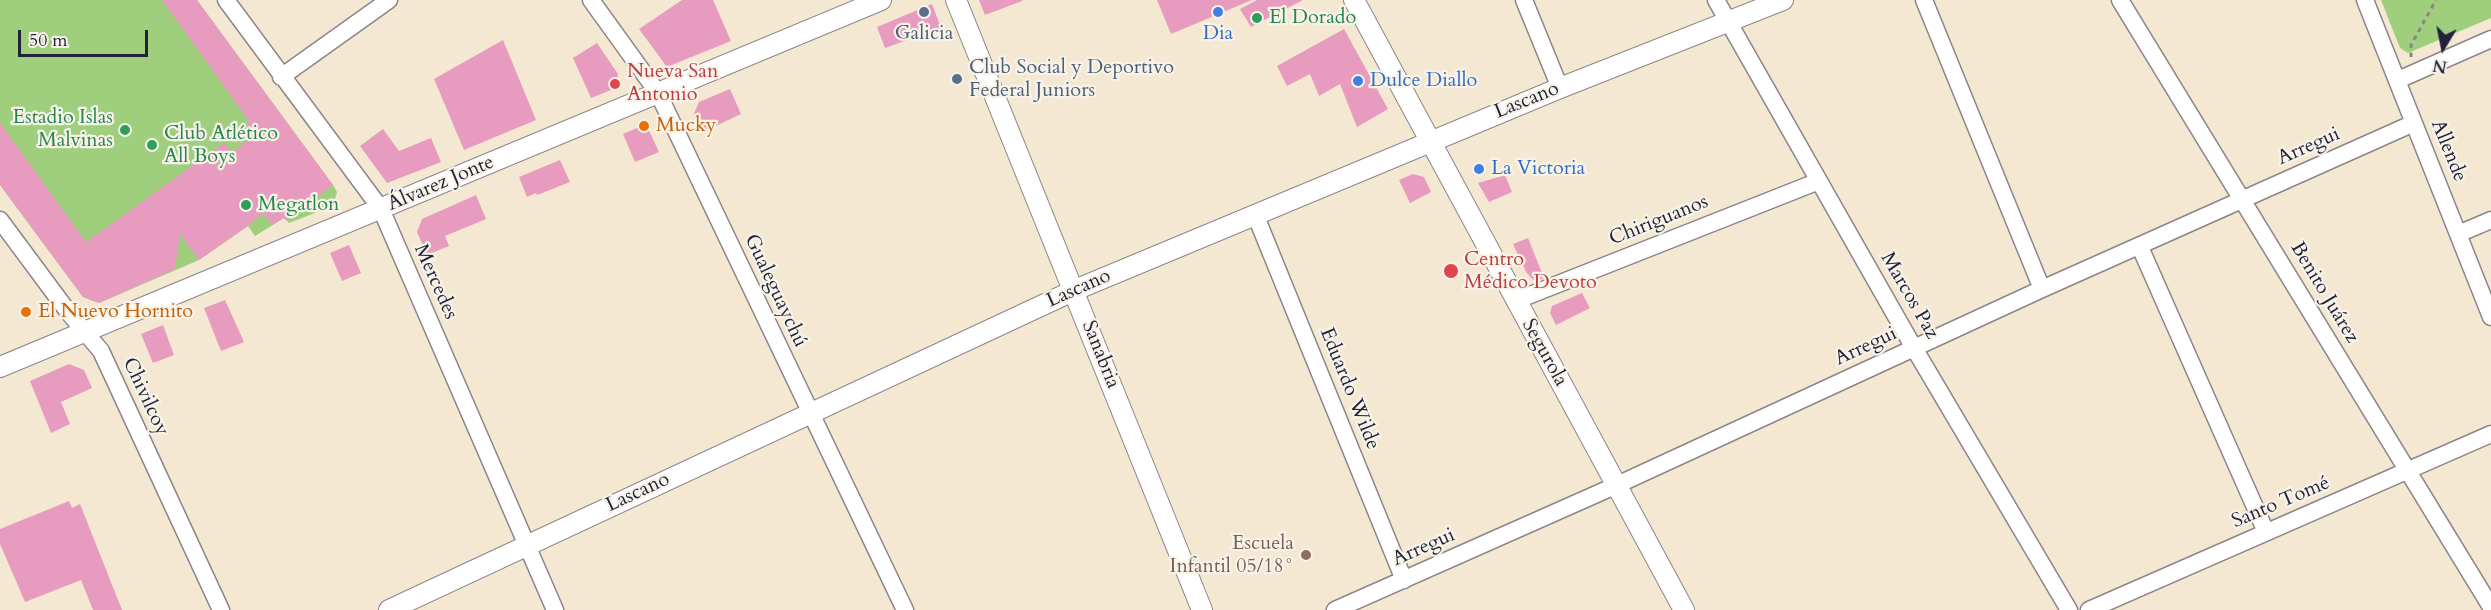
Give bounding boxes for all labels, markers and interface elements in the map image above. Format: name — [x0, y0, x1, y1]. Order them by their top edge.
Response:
marker: Galicia — [917, 5, 931, 19]
marker: Dia — [1211, 5, 1225, 19]
place label: El Dorado — [1269, 6, 1356, 30]
marker: El Dorado — [1250, 11, 1264, 25]
scale bar — [21, 18, 152, 56]
north arrow — [2413, 18, 2473, 78]
place label: Galicia — [895, 22, 953, 46]
place label: Dia — [1203, 22, 1233, 46]
text: 50 m — [29, 28, 68, 53]
text: N — [2431, 54, 2449, 78]
place label: Club Social y Deportivo Federal Juniors — [969, 56, 1174, 103]
place label: Nueva San Antonio — [627, 60, 718, 107]
place label: Dulce Diallo — [1370, 69, 1477, 93]
marker: Club Social y Deportivo Federal Juniors — [950, 72, 964, 86]
marker: Dulce Diallo — [1351, 74, 1365, 88]
marker: Nueva San Antonio — [608, 77, 622, 91]
street label: Lascano — [1491, 77, 1563, 125]
place label: Estadio Islas Malvinas — [13, 106, 113, 153]
place label: Mucky — [656, 114, 716, 138]
street label: Allende — [2425, 117, 2471, 185]
marker: Mucky — [637, 119, 651, 133]
place label: Club Atlético All Boys — [164, 122, 278, 169]
marker: Estadio Islas Malvinas — [118, 123, 132, 137]
street label: Arregui — [2274, 123, 2344, 171]
marker: Club Atlético All Boys — [145, 138, 159, 152]
street label: Álvarez Jonte — [384, 151, 498, 217]
place label: La Victoria — [1491, 157, 1585, 181]
marker: La Victoria — [1472, 162, 1486, 176]
street label: Chiriguanos — [1606, 190, 1712, 252]
place label: Megatlon — [258, 193, 339, 217]
marker: Megatlon — [239, 198, 253, 212]
street label: Gualeguaychú — [738, 231, 812, 351]
street label: Benito Juárez — [2284, 238, 2364, 348]
street label: Mercedes — [408, 241, 462, 323]
place label: Centro Médico Devoto — [1464, 248, 1597, 295]
street label: Marcos Paz — [1875, 248, 1943, 344]
marker: Centro Médico Devoto — [1442, 262, 1460, 280]
street label: Lascano — [1043, 264, 1115, 314]
place label: El Nuevo Hornito — [38, 300, 193, 324]
marker: El Nuevo Hornito — [19, 305, 33, 319]
street label: Segurola — [1516, 315, 1572, 391]
street label: Sanabria — [1076, 318, 1124, 392]
street label: Arregui — [1831, 322, 1901, 372]
street label: Eduardo Wilde — [1314, 325, 1384, 453]
street label: Chivilcoy — [117, 354, 173, 440]
street label: Lascano — [602, 468, 674, 518]
street label: Santo Tomé — [2228, 472, 2334, 534]
street label: Arregui — [1389, 524, 1459, 572]
place label: Escuela Infantil 05/18° — [1170, 532, 1294, 579]
marker: Escuela Infantil 05/18° — [1299, 548, 1313, 562]

